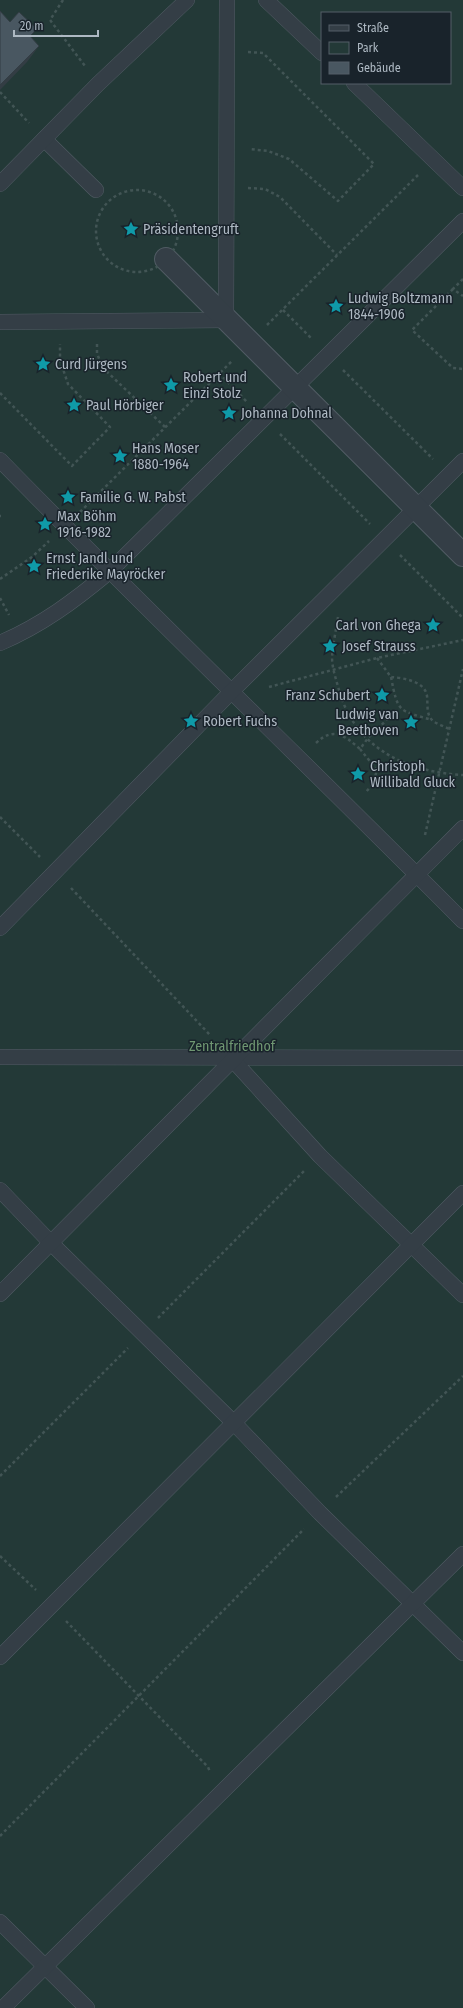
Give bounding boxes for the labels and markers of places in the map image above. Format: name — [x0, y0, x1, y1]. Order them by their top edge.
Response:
place icon: Präsidentengruft — [122, 220, 140, 238]
place label: Präsidentengruft — [143, 221, 239, 238]
place label: Ludwig Boltzmann 1844-1906 — [348, 290, 453, 323]
place icon: Ludwig Boltzmann 1844-1906 — [327, 297, 345, 315]
place icon: Curd Jürgens — [34, 355, 52, 373]
place label: Curd Jürgens — [55, 356, 127, 373]
place label: Robert und Einzi Stolz — [183, 369, 247, 402]
place icon: Robert und Einzi Stolz — [162, 376, 180, 394]
place icon: Paul Hörbiger — [65, 396, 83, 414]
place label: Paul Hörbiger — [86, 397, 164, 414]
place icon: Johanna Dohnal — [220, 404, 238, 422]
place label: Johanna Dohnal — [241, 405, 332, 422]
place label: Hans Moser 1880-1964 — [132, 440, 199, 473]
place icon: Hans Moser 1880-1964 — [111, 447, 129, 465]
place icon: Familie G. W. Pabst — [59, 488, 77, 506]
place label: Familie G. W. Pabst — [80, 489, 186, 506]
place label: Max Böhm 1916-1982 — [57, 508, 116, 541]
place icon: Max Böhm 1916-1982 — [36, 515, 54, 533]
place label: Ernst Jandl und Friederike Mayröcker — [46, 550, 165, 583]
place icon: Ernst Jandl und Friederike Mayröcker — [25, 557, 43, 575]
place icon: Carl von Ghega — [424, 616, 442, 634]
place label: Carl von Ghega — [336, 617, 421, 634]
place icon: Josef Strauss — [321, 637, 339, 655]
place label: Josef Strauss — [342, 638, 416, 655]
place icon: Franz Schubert — [373, 686, 391, 704]
place label: Franz Schubert — [285, 687, 370, 704]
place label: Ludwig van Beethoven — [335, 706, 399, 739]
place icon: Robert Fuchs — [182, 712, 200, 730]
place label: Robert Fuchs — [203, 713, 277, 730]
place icon: Ludwig van Beethoven — [402, 713, 420, 731]
place label: Christoph Willibald Gluck — [370, 758, 455, 791]
place icon: Christoph Willibald Gluck — [349, 765, 367, 783]

